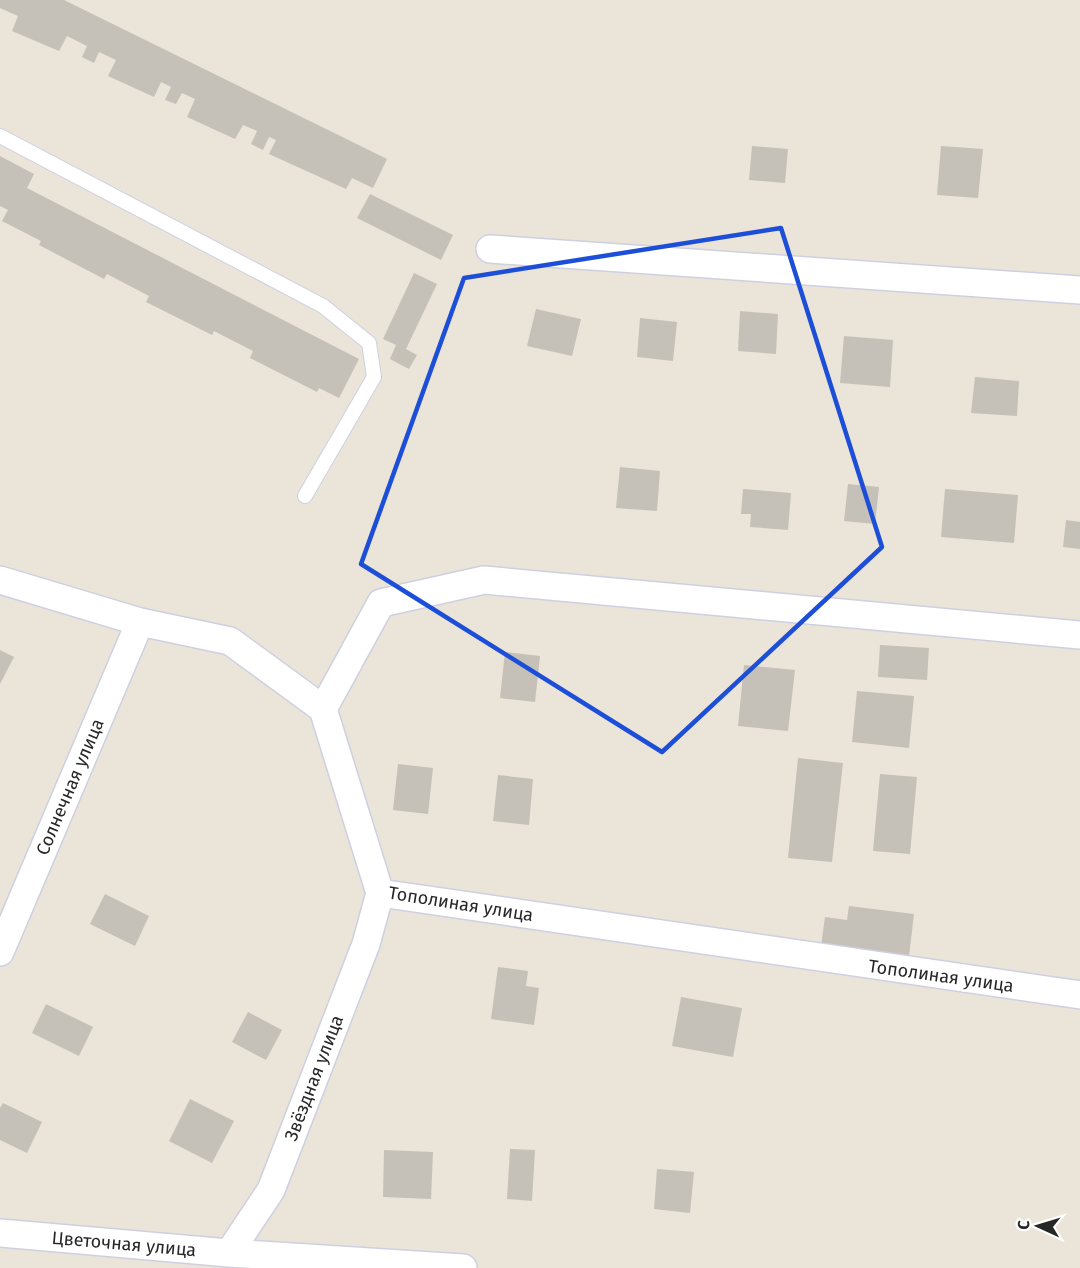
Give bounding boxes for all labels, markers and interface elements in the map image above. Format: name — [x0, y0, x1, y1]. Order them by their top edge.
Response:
street label: Солнечная улица — [31, 715, 109, 859]
street label: Тополиная улица — [387, 882, 535, 926]
street label: Тополиная улица — [867, 955, 1015, 997]
street label: Звёздная улица — [280, 1012, 348, 1144]
north arrow — [1008, 1196, 1068, 1256]
text: С — [1014, 1219, 1033, 1230]
street label: Цветочная улица — [51, 1227, 197, 1261]

